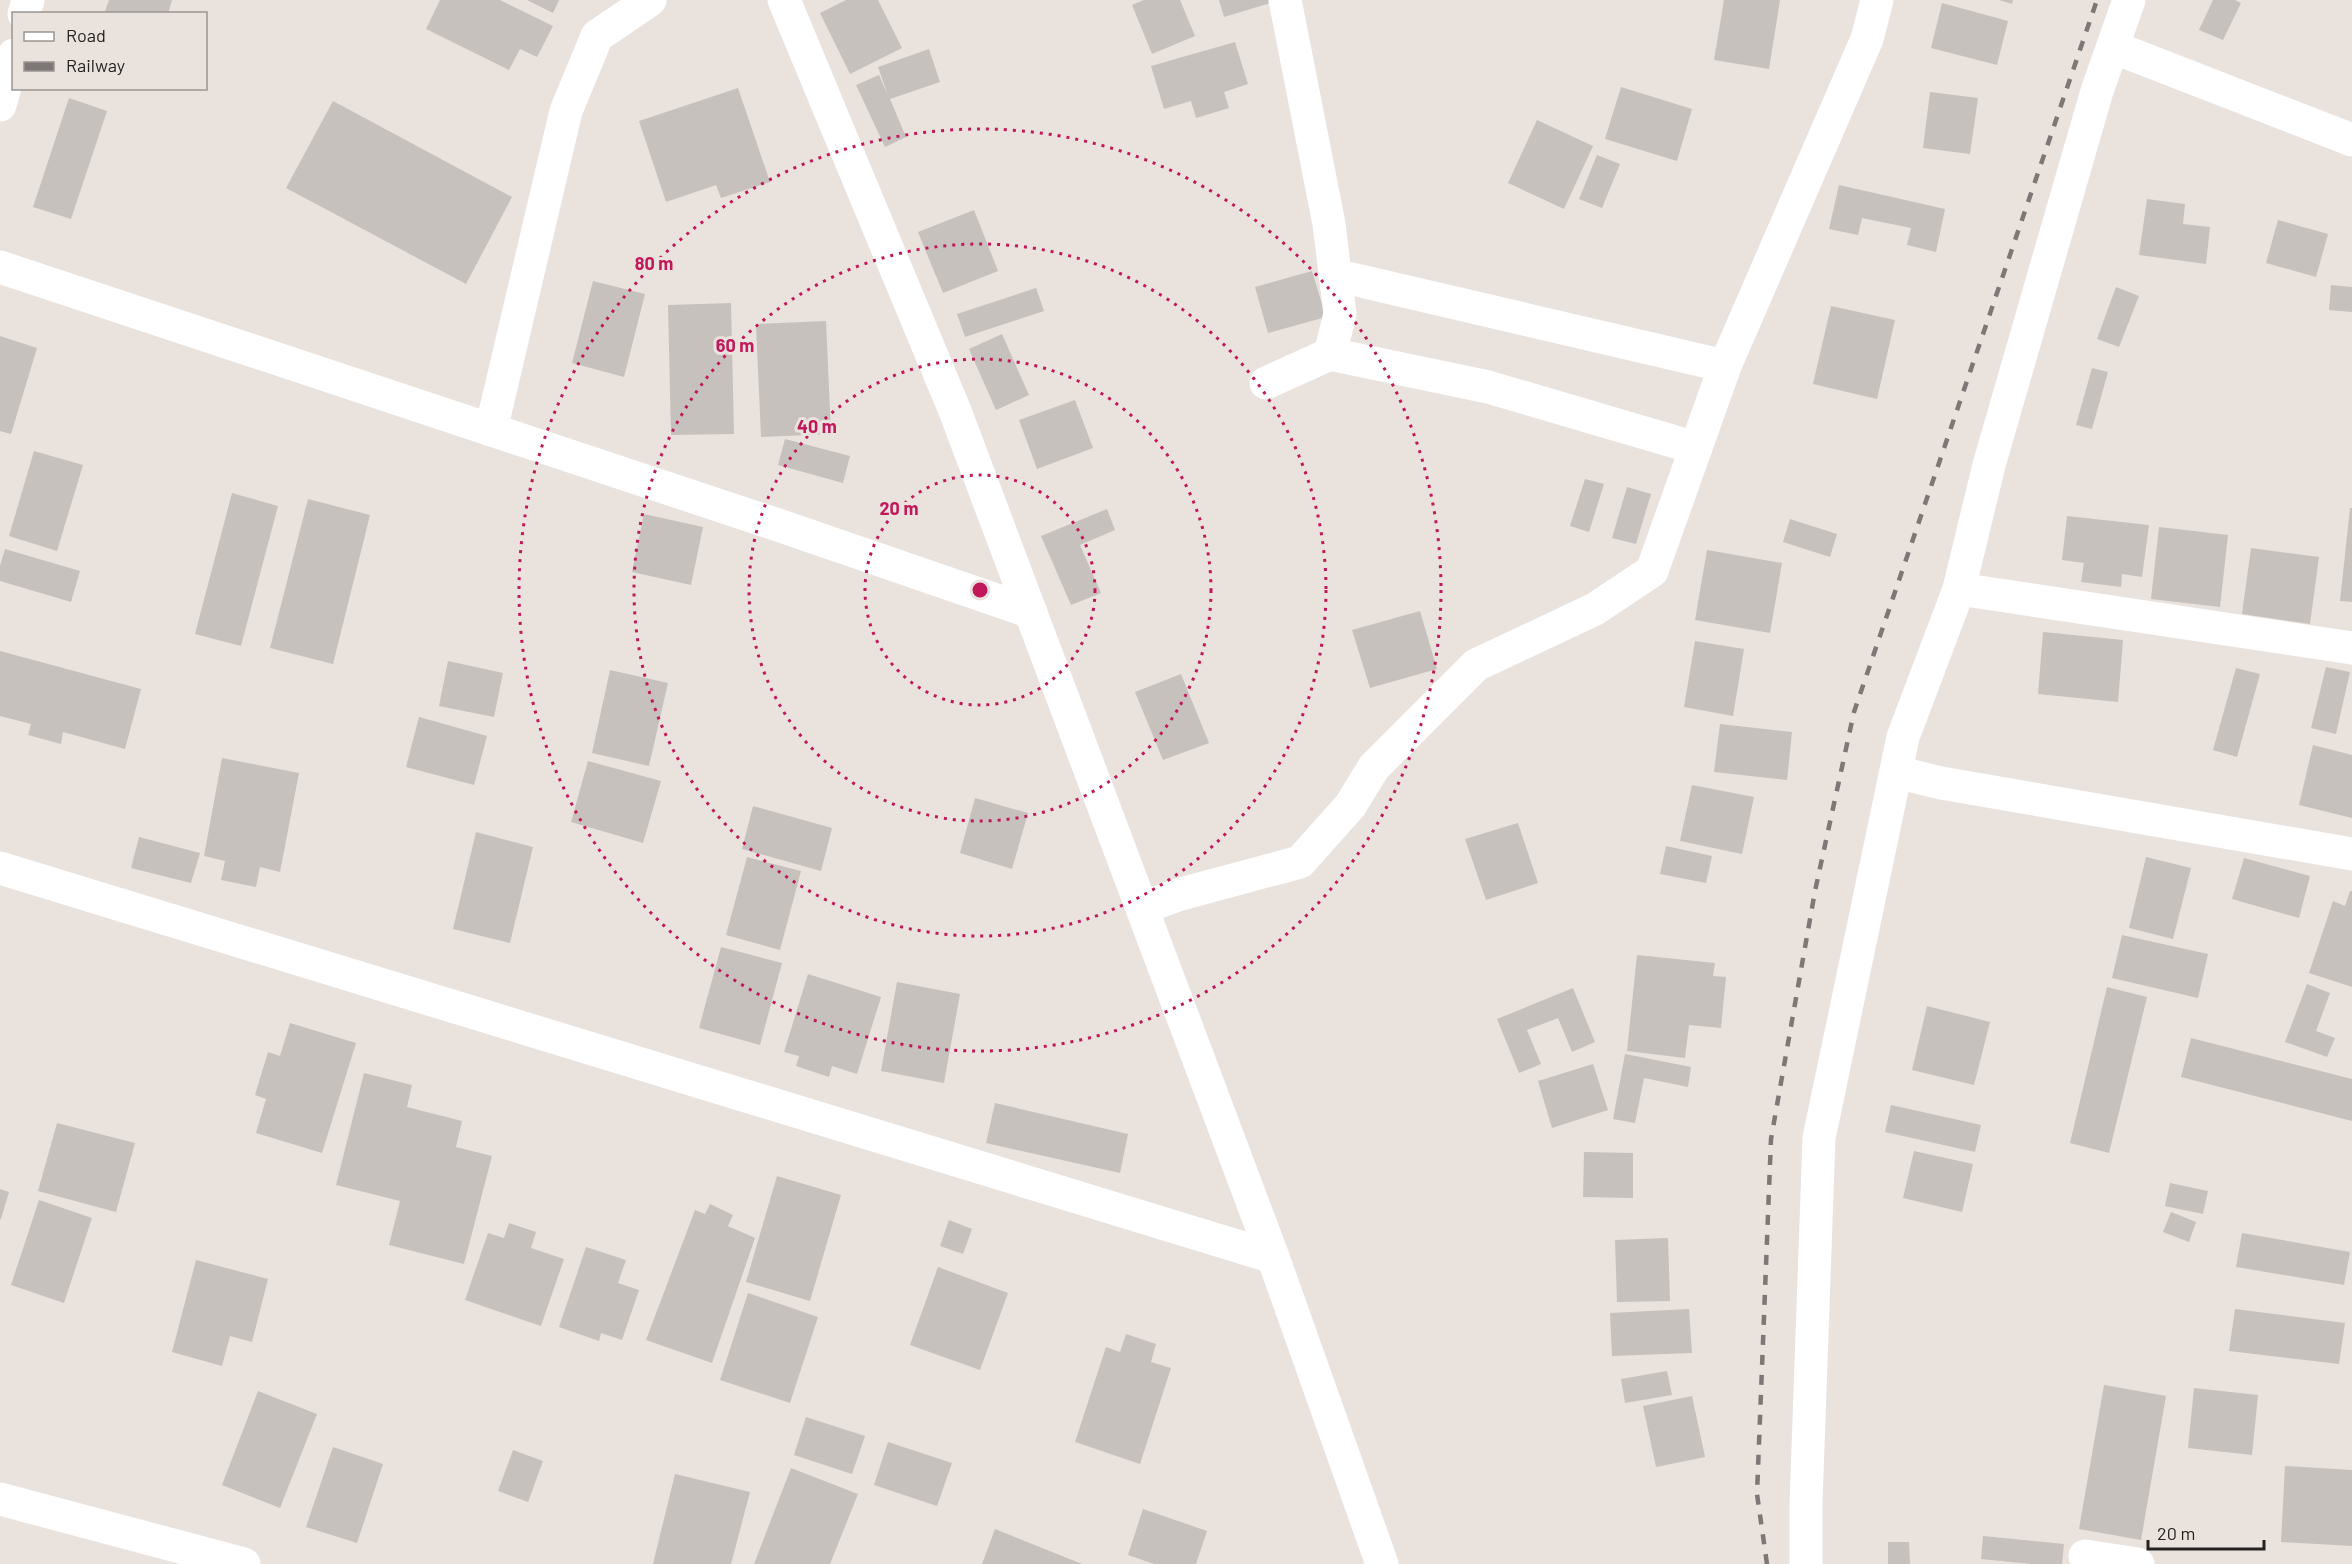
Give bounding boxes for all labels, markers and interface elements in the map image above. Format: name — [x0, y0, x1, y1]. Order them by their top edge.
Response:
legend — [12, 12, 207, 90]
text: Road — [66, 24, 106, 46]
text: Railway — [66, 54, 125, 76]
text: 80 m — [635, 252, 673, 274]
text: 60 m — [716, 334, 754, 356]
text: 40 m — [797, 415, 837, 437]
text: 20 m — [880, 497, 918, 519]
centre of rings — [970, 580, 990, 600]
scale bar — [2148, 1513, 2264, 1551]
text: 20 m — [2157, 1522, 2195, 1544]

